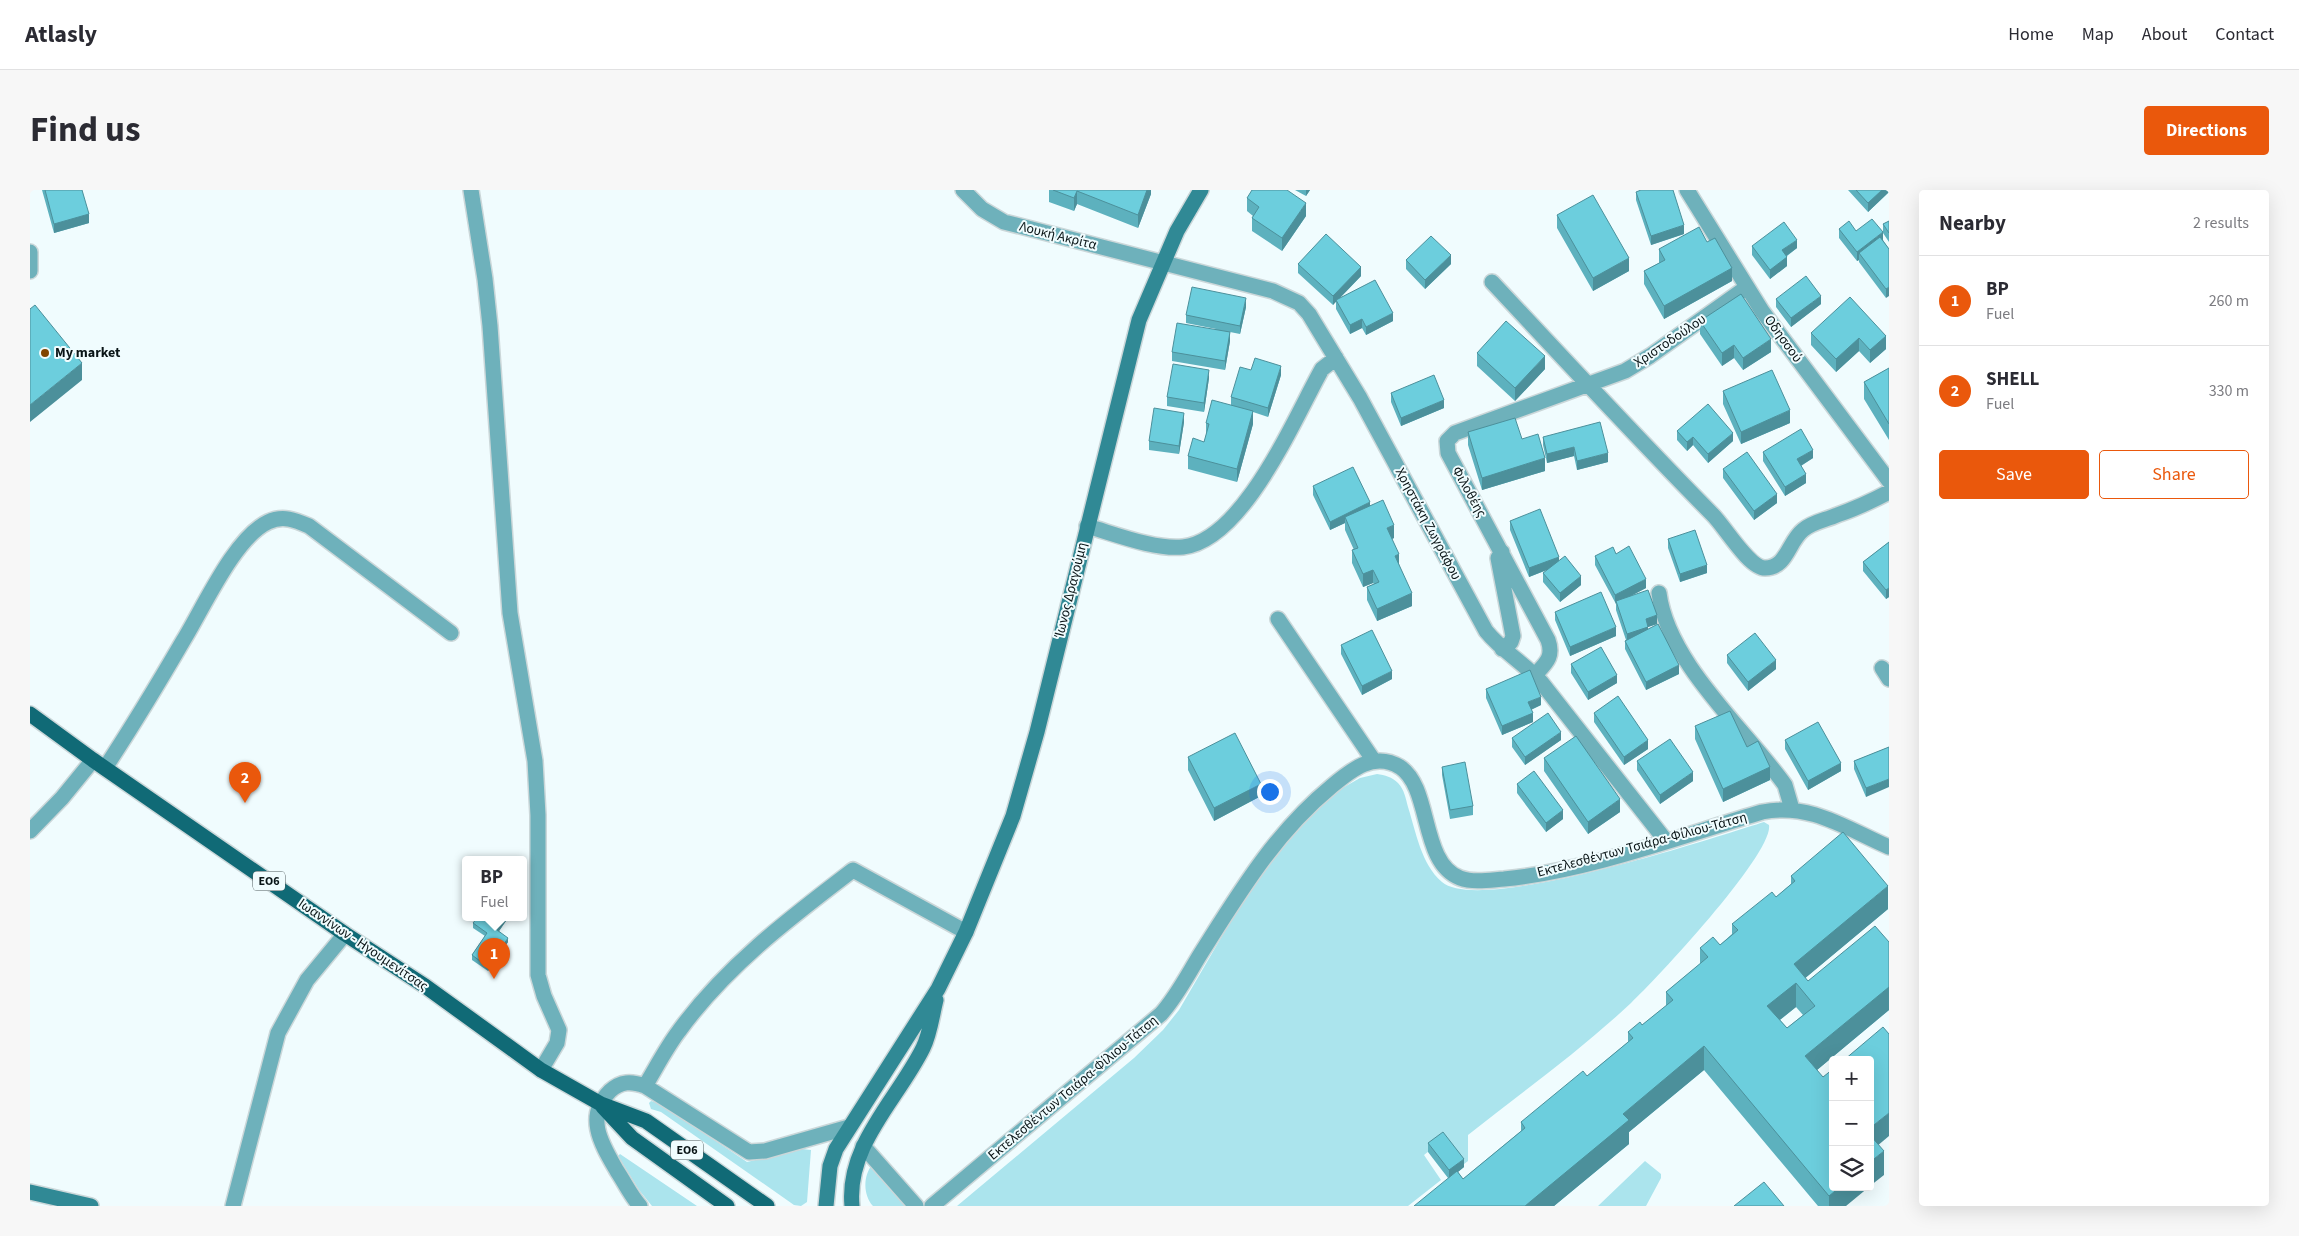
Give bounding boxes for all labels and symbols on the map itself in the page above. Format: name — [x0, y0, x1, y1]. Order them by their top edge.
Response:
street label: Λουκή Ακρίτα — [1017, 217, 1099, 255]
street label: Χριστοδούλου — [1630, 309, 1710, 373]
street label: Οδησσού — [1759, 311, 1807, 367]
place label: My market — [55, 343, 121, 363]
marker: My market — [39, 347, 51, 359]
street label: Φιλοθέης — [1447, 463, 1491, 521]
street label: Χρηστάκη Ζωγράφου — [1390, 464, 1466, 584]
street label: Ίωνος Δραγούμη — [1049, 540, 1093, 641]
pin: 2 — [229, 762, 261, 803]
your location — [1257, 779, 1283, 805]
street label: Εκτελεσθέντων Τσιάρα-Φίλιου-Τάτση — [1535, 807, 1749, 883]
road number: ΕΟ6 — [253, 871, 285, 890]
street label: Ιωαννίνων - Ηγουμενίτσας — [294, 894, 432, 996]
pin: 1 — [478, 938, 510, 979]
street label: Εκτελεσθέντων Τσιάρα-Φίλιου-Τάτση — [984, 1011, 1162, 1165]
road number: ΕΟ6 — [671, 1140, 703, 1160]

